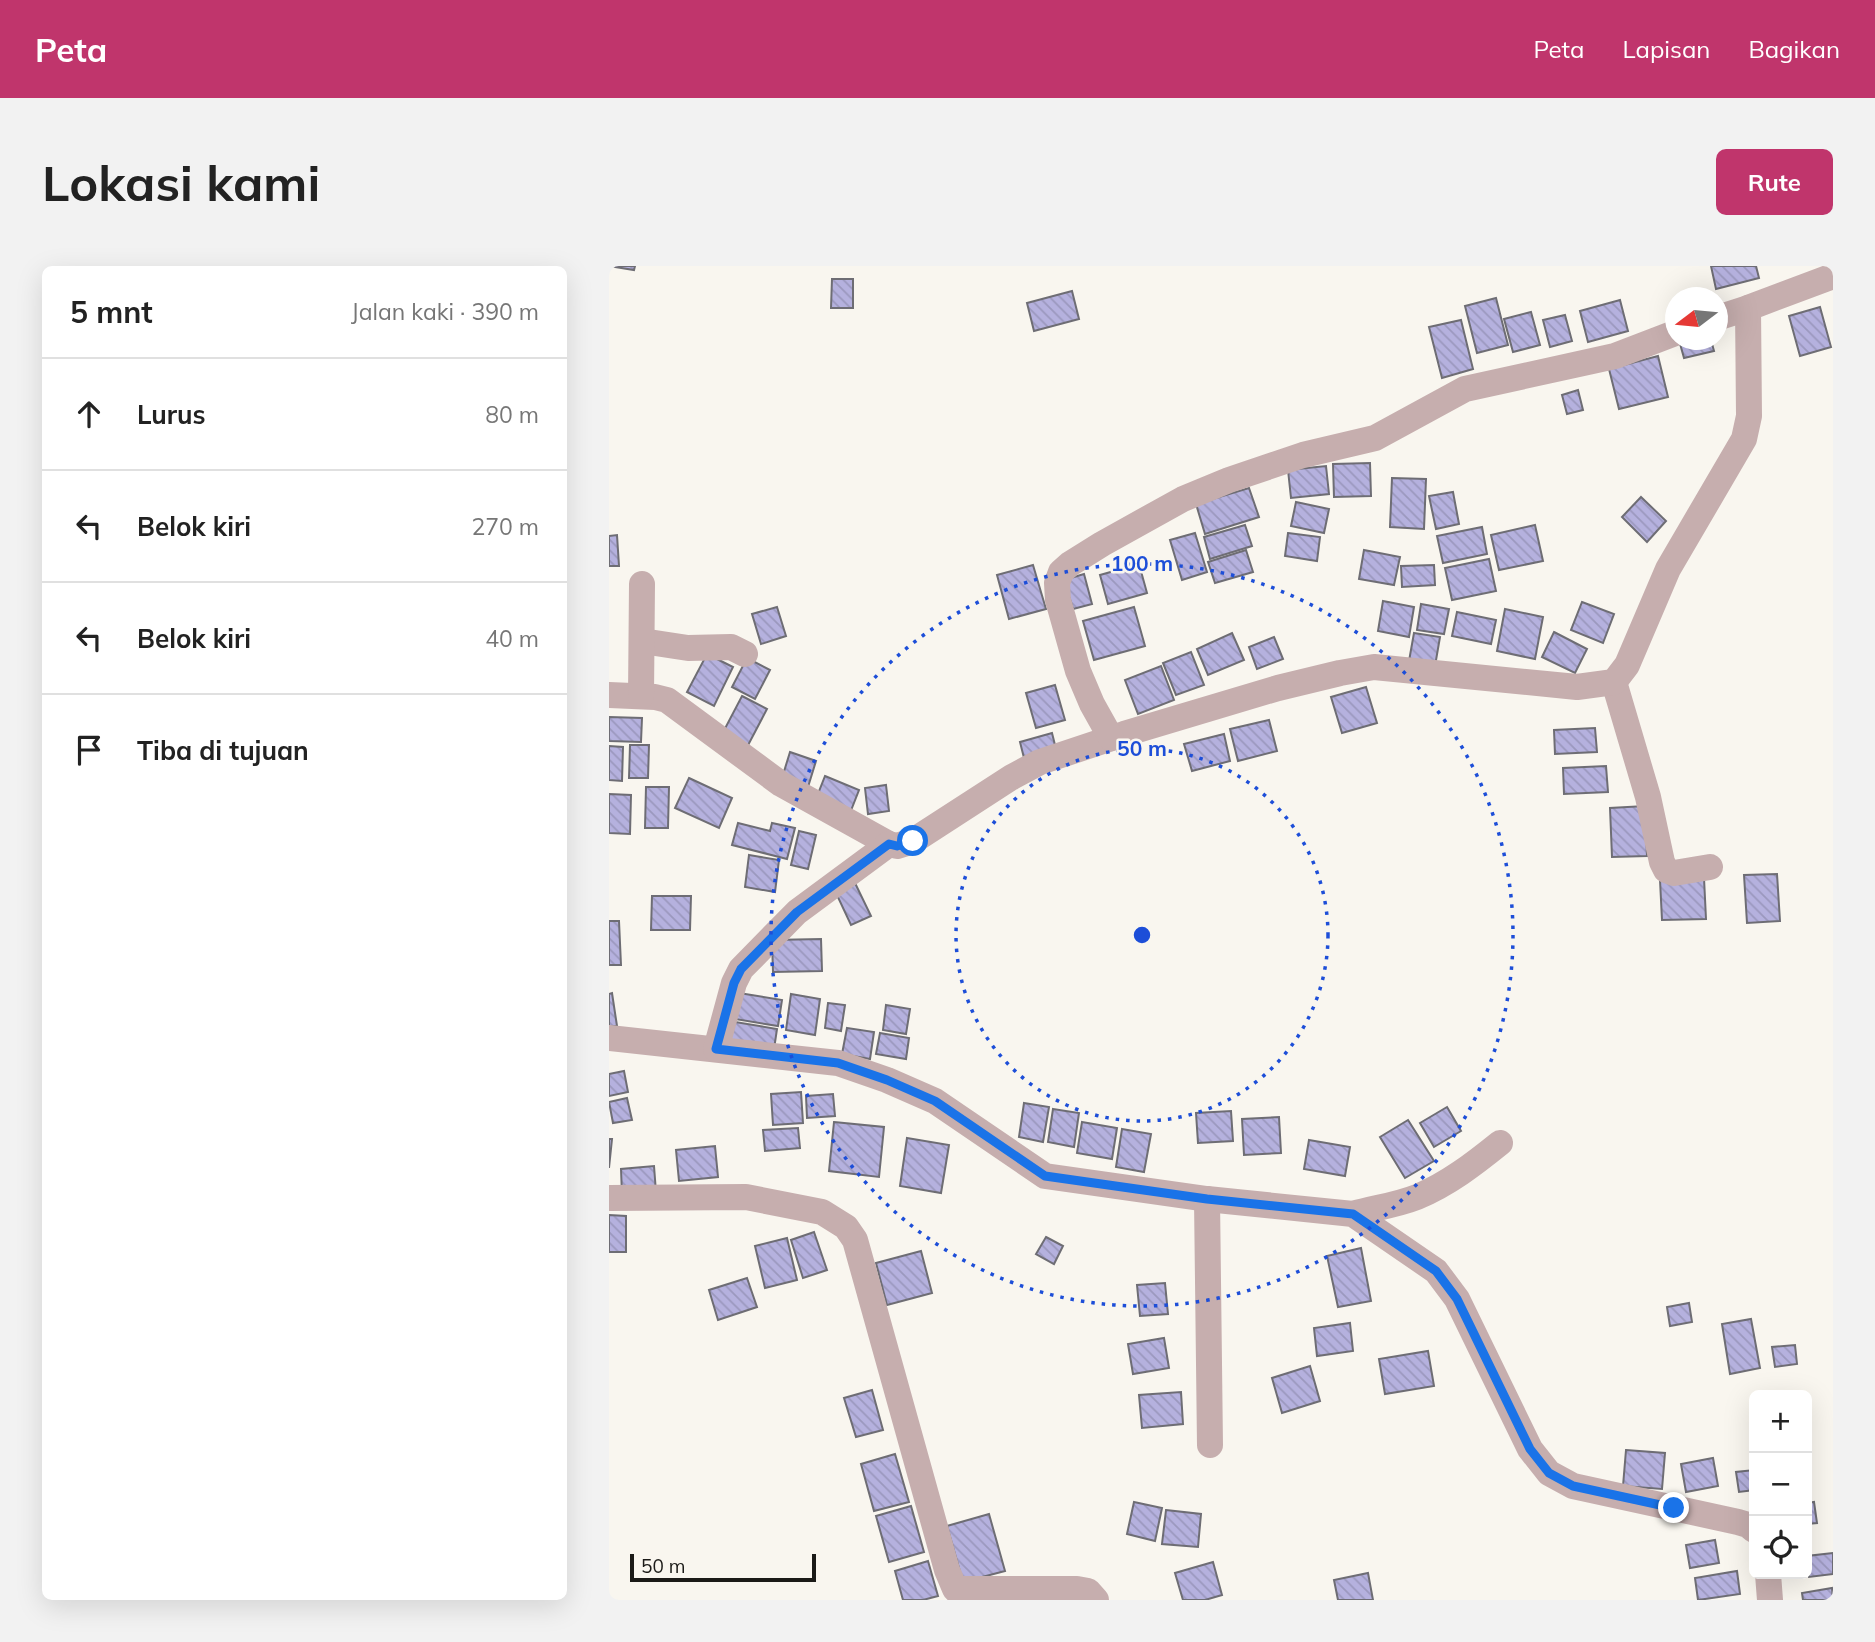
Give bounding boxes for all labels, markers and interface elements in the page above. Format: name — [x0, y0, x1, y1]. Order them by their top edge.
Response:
text: Peta — [35, 29, 107, 70]
text: Peta — [1533, 34, 1584, 64]
text: Lapisan — [1622, 34, 1710, 64]
text: Bagikan — [1748, 34, 1840, 64]
button: Rute — [1716, 149, 1833, 215]
text: Lokasi kami — [42, 152, 320, 213]
north arrow — [1665, 287, 1728, 350]
text: 5 mnt — [70, 293, 153, 331]
text: Jalan kaki · 390 m — [351, 297, 539, 326]
icon: ahead — [70, 395, 108, 433]
text: Lurus — [137, 398, 206, 431]
text: 80 m — [485, 400, 539, 429]
icon: left — [70, 507, 108, 545]
text: Belok kiri — [137, 510, 251, 543]
text: 270 m — [471, 512, 539, 541]
text: 100 m — [1111, 550, 1173, 576]
icon: left — [70, 619, 108, 657]
text: Belok kiri — [137, 622, 251, 655]
text: 40 m — [485, 624, 539, 653]
icon: arrive — [70, 731, 108, 769]
text: Tiba di tujuan — [137, 734, 309, 767]
text: 50 m — [1117, 735, 1167, 761]
route start — [897, 825, 928, 856]
centre of rings — [1130, 923, 1154, 947]
map controls — [1749, 1390, 1812, 1579]
button: + — [1749, 1390, 1812, 1453]
button: − — [1749, 1453, 1812, 1516]
route end — [1658, 1492, 1689, 1523]
button: locate — [1749, 1516, 1812, 1579]
scale bar — [630, 1551, 815, 1583]
text: 50 m — [641, 1554, 685, 1578]

